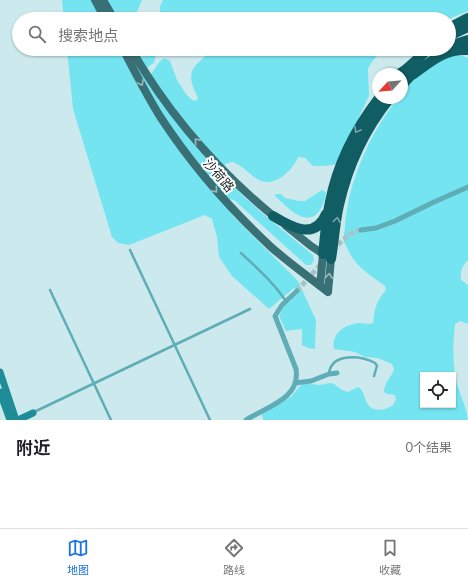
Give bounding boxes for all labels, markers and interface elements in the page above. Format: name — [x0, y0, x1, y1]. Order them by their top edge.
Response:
search box — [12, 12, 456, 56]
icon: search — [26, 23, 48, 45]
text: 搜索地点 — [58, 26, 118, 44]
north arrow — [372, 68, 408, 104]
one-way arrow — [136, 79, 144, 86]
one-way arrow — [355, 126, 362, 134]
one-way arrow — [194, 138, 202, 146]
street label: 沙荷路 — [200, 155, 238, 195]
one-way arrow — [211, 185, 218, 192]
one-way arrow — [332, 217, 340, 223]
one-way arrow — [325, 273, 334, 279]
map controls — [420, 372, 456, 408]
button: locate — [420, 372, 456, 408]
text: 附近 — [16, 437, 50, 458]
text: 0个结果 — [405, 439, 452, 455]
tab: 地图 — [67, 537, 89, 577]
tab: 路线 — [223, 537, 245, 577]
tab: 收藏 — [379, 537, 401, 577]

